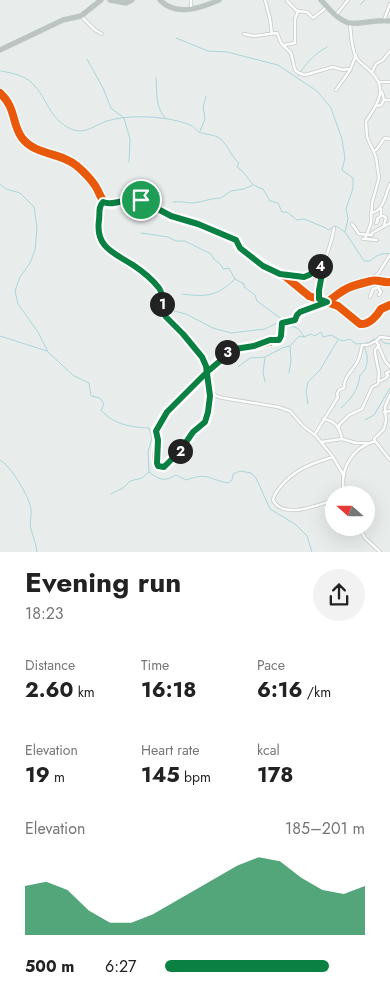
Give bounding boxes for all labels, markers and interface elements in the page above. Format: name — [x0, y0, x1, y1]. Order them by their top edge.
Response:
pin — [120, 179, 162, 221]
icon: arrive — [127, 186, 155, 214]
pin: 4 — [308, 254, 332, 278]
text: 4 — [316, 256, 325, 276]
pin: 1 — [150, 292, 174, 316]
text: 1 — [159, 294, 166, 314]
pin: 3 — [214, 340, 240, 364]
text: 3 — [223, 342, 232, 362]
pin: 2 — [168, 438, 192, 464]
text: 2 — [176, 441, 185, 461]
north arrow — [325, 486, 375, 536]
map controls — [325, 486, 375, 536]
text: Evening run — [25, 562, 181, 603]
button: share — [313, 569, 365, 621]
text: 18:23 — [25, 602, 64, 625]
text: Distance — [25, 655, 75, 675]
text: Time — [141, 655, 169, 675]
text: Pace — [257, 655, 285, 675]
text: 2.60 — [25, 675, 74, 705]
text: 16:18 — [141, 675, 196, 705]
text: 6:16 — [257, 675, 303, 705]
text: km — [74, 682, 95, 702]
text: /km — [303, 682, 331, 702]
text: Elevation — [25, 740, 78, 760]
text: Heart rate — [141, 740, 199, 760]
text: kcal — [257, 740, 280, 760]
text: 19 — [25, 760, 50, 790]
text: 145 — [141, 760, 180, 790]
text: 178 — [257, 760, 294, 790]
text: m — [50, 767, 65, 787]
text: bpm — [180, 767, 211, 787]
text: Elevation — [25, 817, 85, 840]
text: 185–201 m — [285, 817, 365, 840]
text: 500 m — [25, 955, 74, 978]
text: 6:27 — [105, 955, 137, 978]

